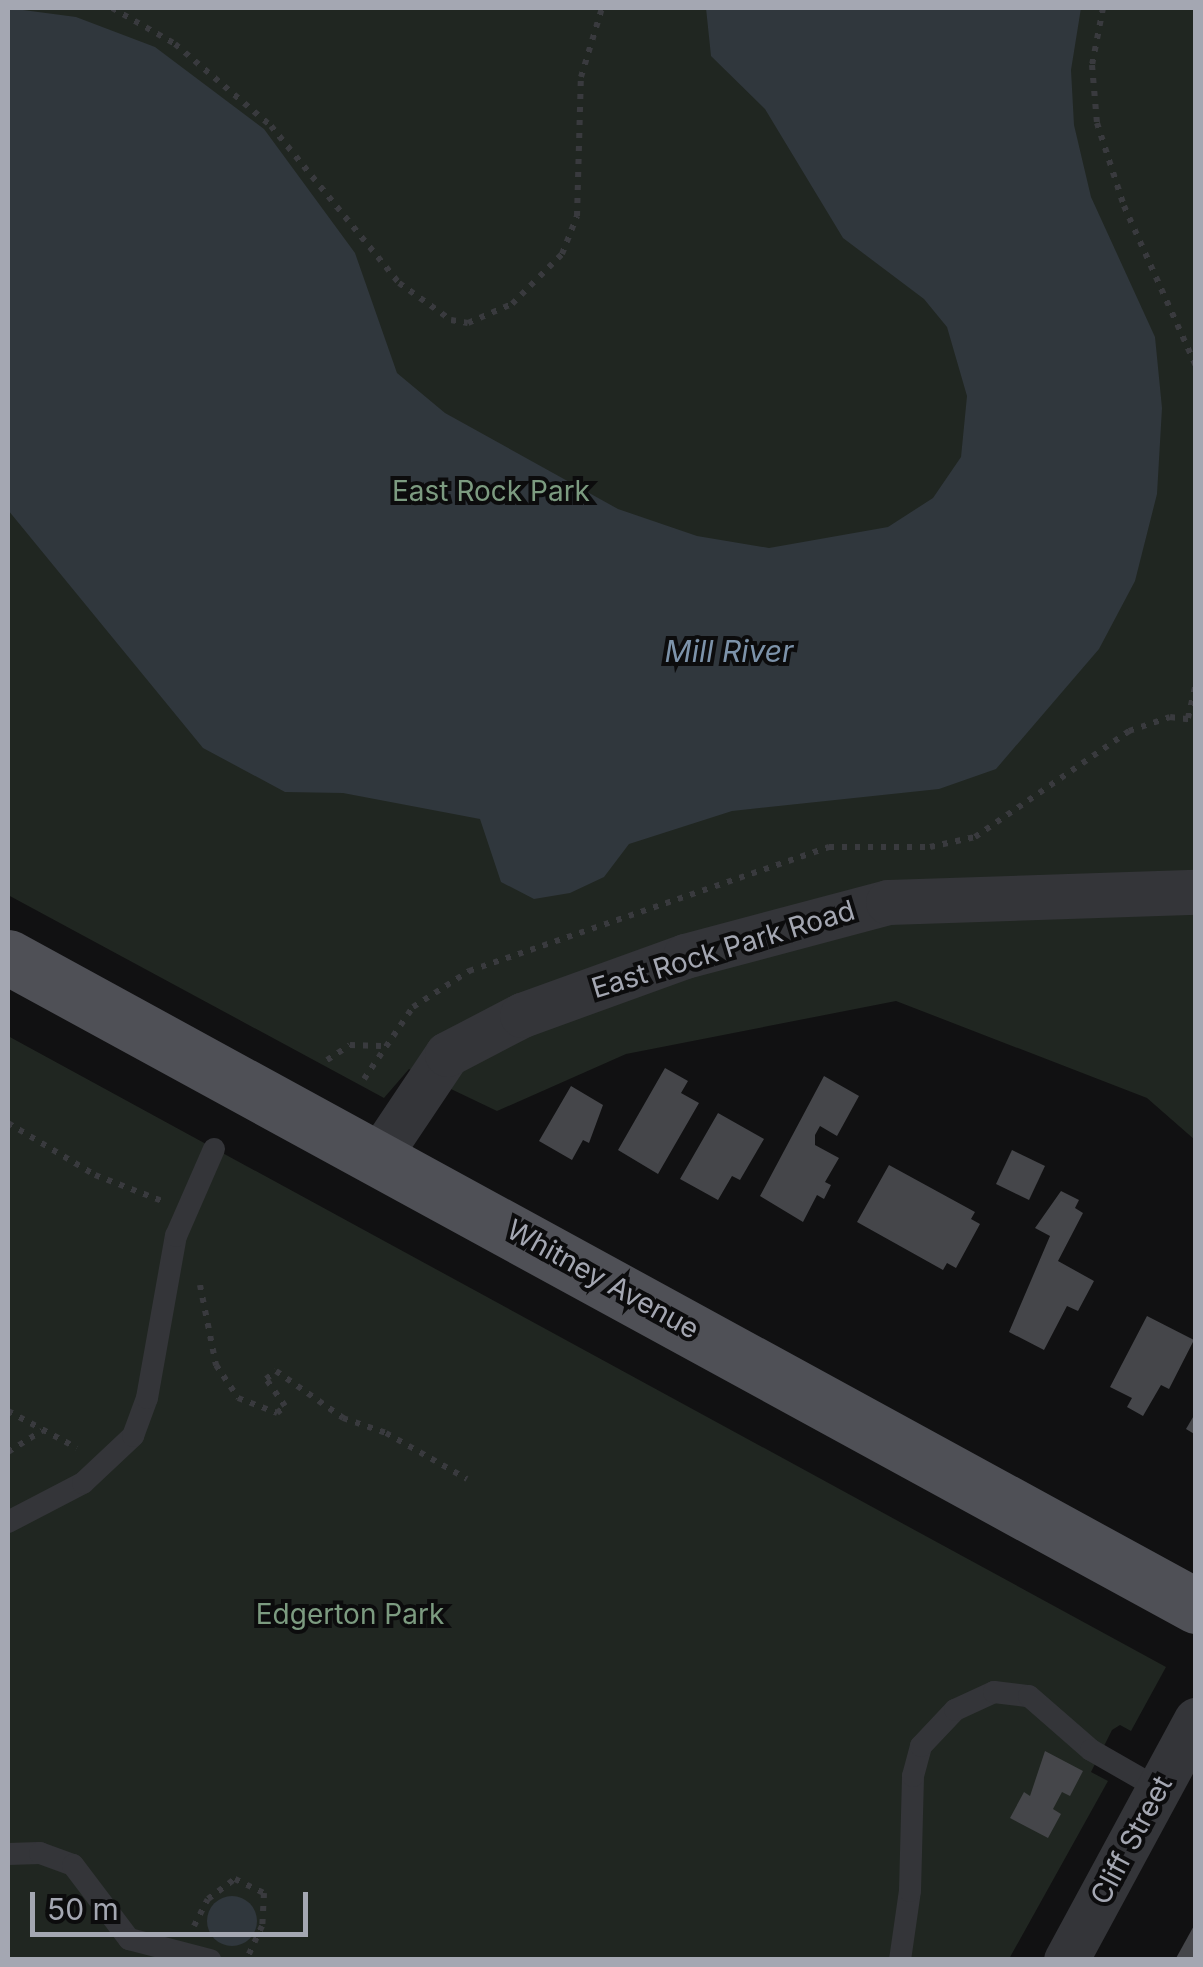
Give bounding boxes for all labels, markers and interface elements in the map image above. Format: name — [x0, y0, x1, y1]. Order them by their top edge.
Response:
park label: East Rock Park — [392, 474, 590, 508]
water label: Mill River — [665, 633, 793, 669]
street label: East Rock Park Road — [587, 893, 859, 1005]
street label: Whitney Avenue — [501, 1212, 705, 1346]
park label: Edgerton Park — [256, 1597, 444, 1631]
street label: Cliff Street — [1083, 1770, 1179, 1910]
scale bar — [35, 1872, 312, 1934]
text: 50 m — [47, 1891, 119, 1927]

